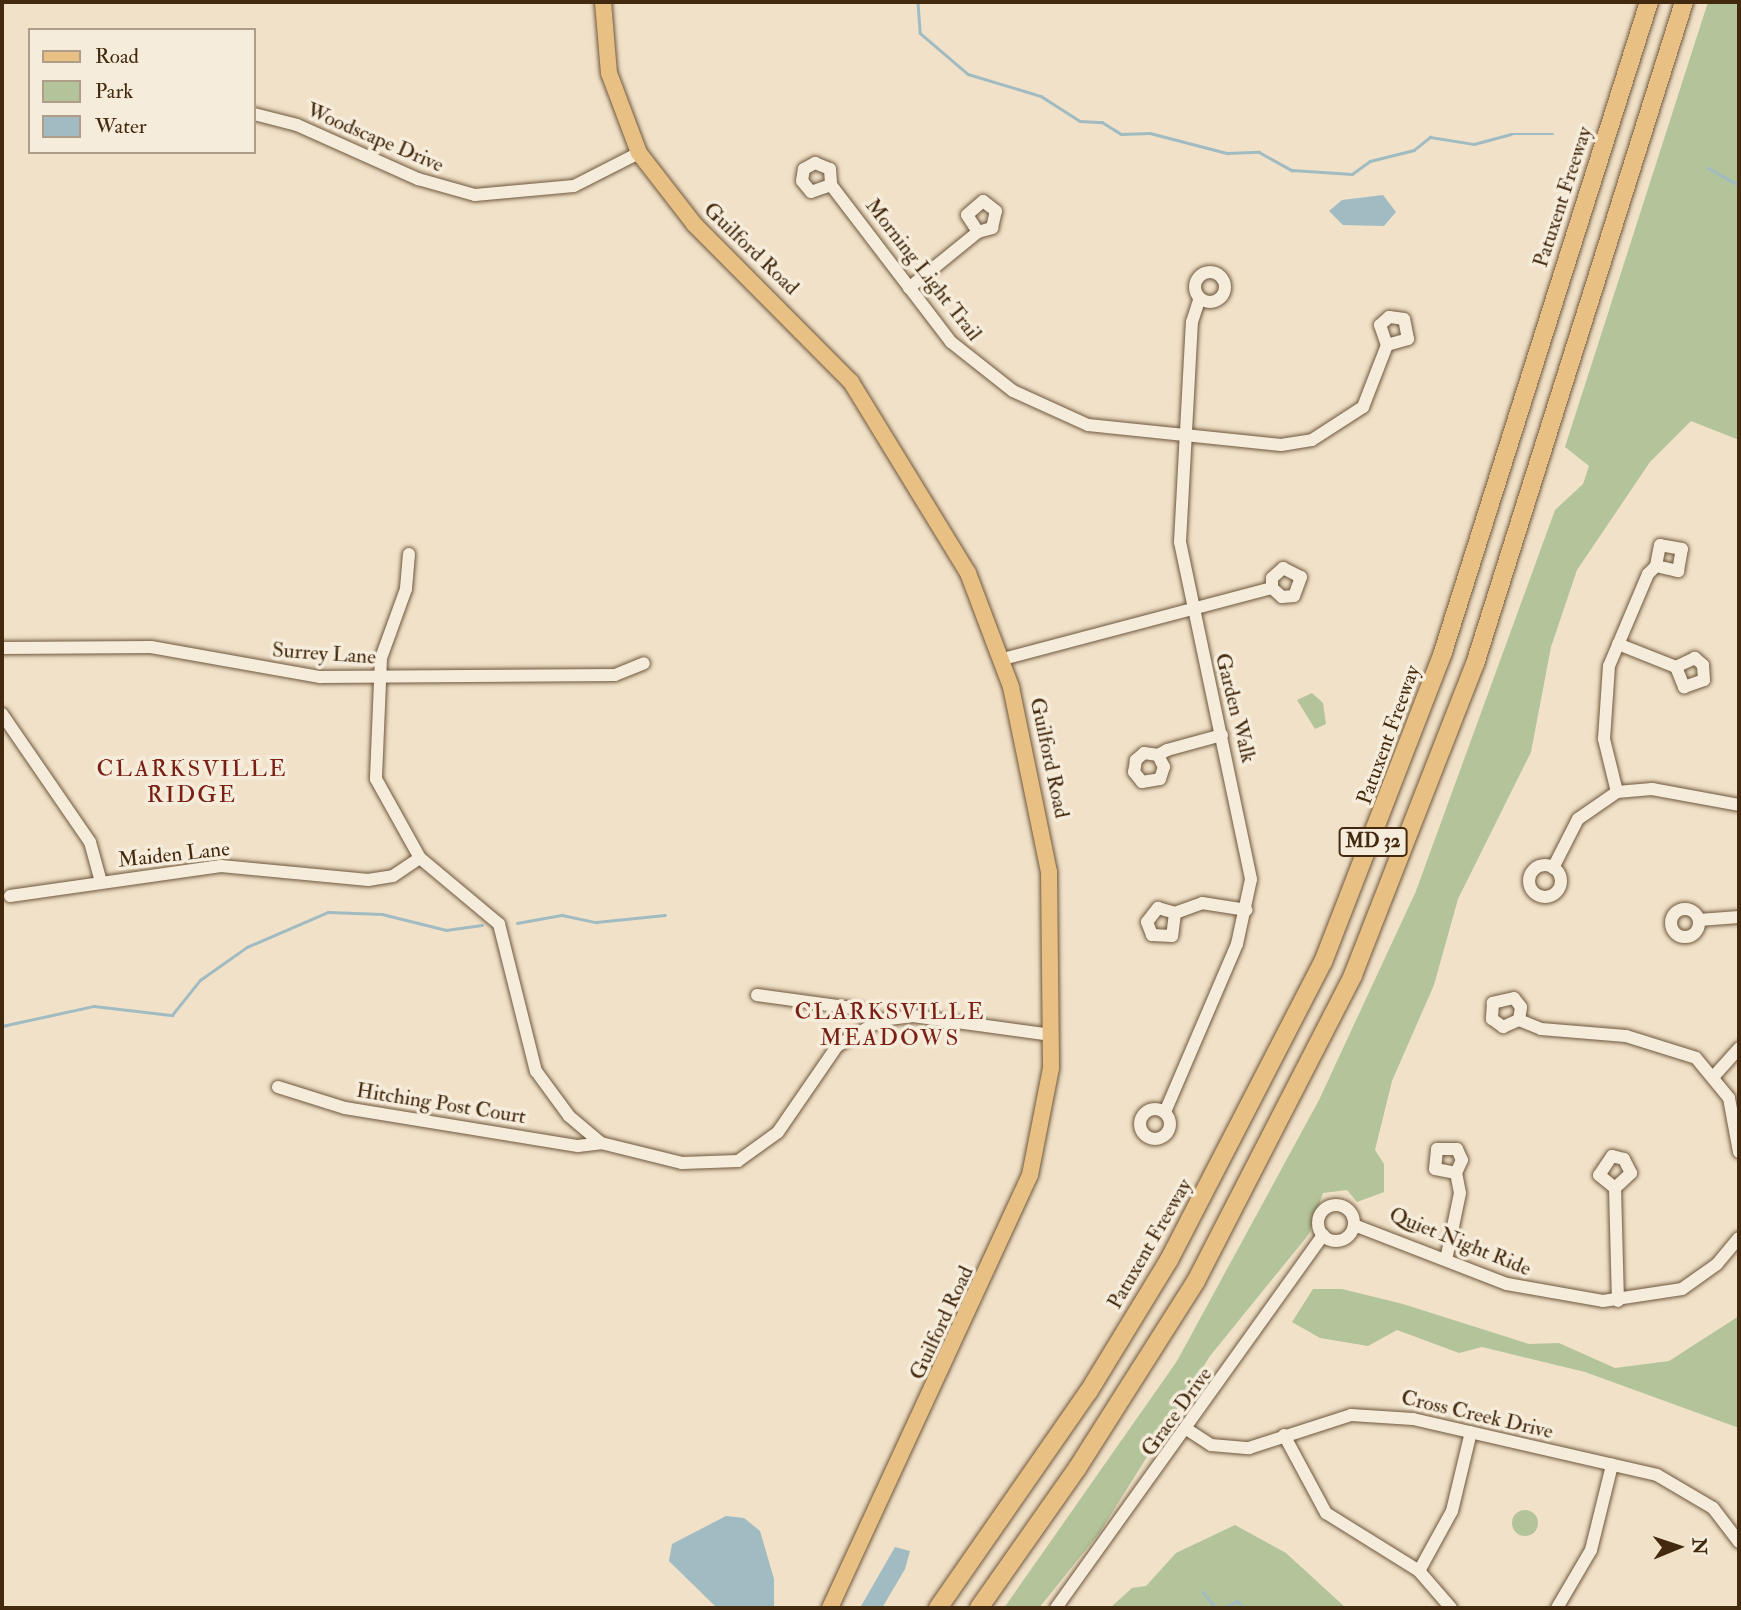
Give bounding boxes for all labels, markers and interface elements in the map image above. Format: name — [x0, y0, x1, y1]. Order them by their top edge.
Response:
legend — [28, 28, 256, 154]
text: Road — [95, 43, 139, 70]
text: Park — [95, 78, 133, 105]
street label: Woodscape Drive — [303, 98, 447, 178]
text: Water — [95, 113, 147, 140]
street label: Patuxent Freeway — [1528, 123, 1598, 271]
street label: Morning Light Trail — [860, 194, 986, 346]
street label: Guilford Road — [698, 197, 804, 301]
street label: Surrey Lane — [271, 638, 377, 670]
street label: Garden Walk — [1209, 651, 1261, 765]
street label: Patuxent Freeway — [1352, 662, 1426, 808]
street label: Guilford Road — [1024, 695, 1074, 821]
district label: CLARKSVILLE RIDGE — [98, 755, 286, 809]
road number: MD 32 — [1338, 827, 1408, 858]
street label: Maiden Lane — [117, 837, 231, 873]
district label: CLARKSVILLE MEADOWS — [796, 998, 984, 1052]
street label: Hitching Post Court — [354, 1078, 528, 1130]
street label: Patuxent Freeway — [1102, 1174, 1198, 1314]
street label: Quiet Night Ride — [1386, 1202, 1534, 1282]
street label: Guilford Road — [905, 1262, 979, 1384]
street label: Grace Drive — [1136, 1363, 1218, 1461]
street label: Cross Creek Drive — [1399, 1385, 1555, 1445]
north arrow — [1643, 1512, 1713, 1582]
text: N — [1687, 1537, 1711, 1555]

